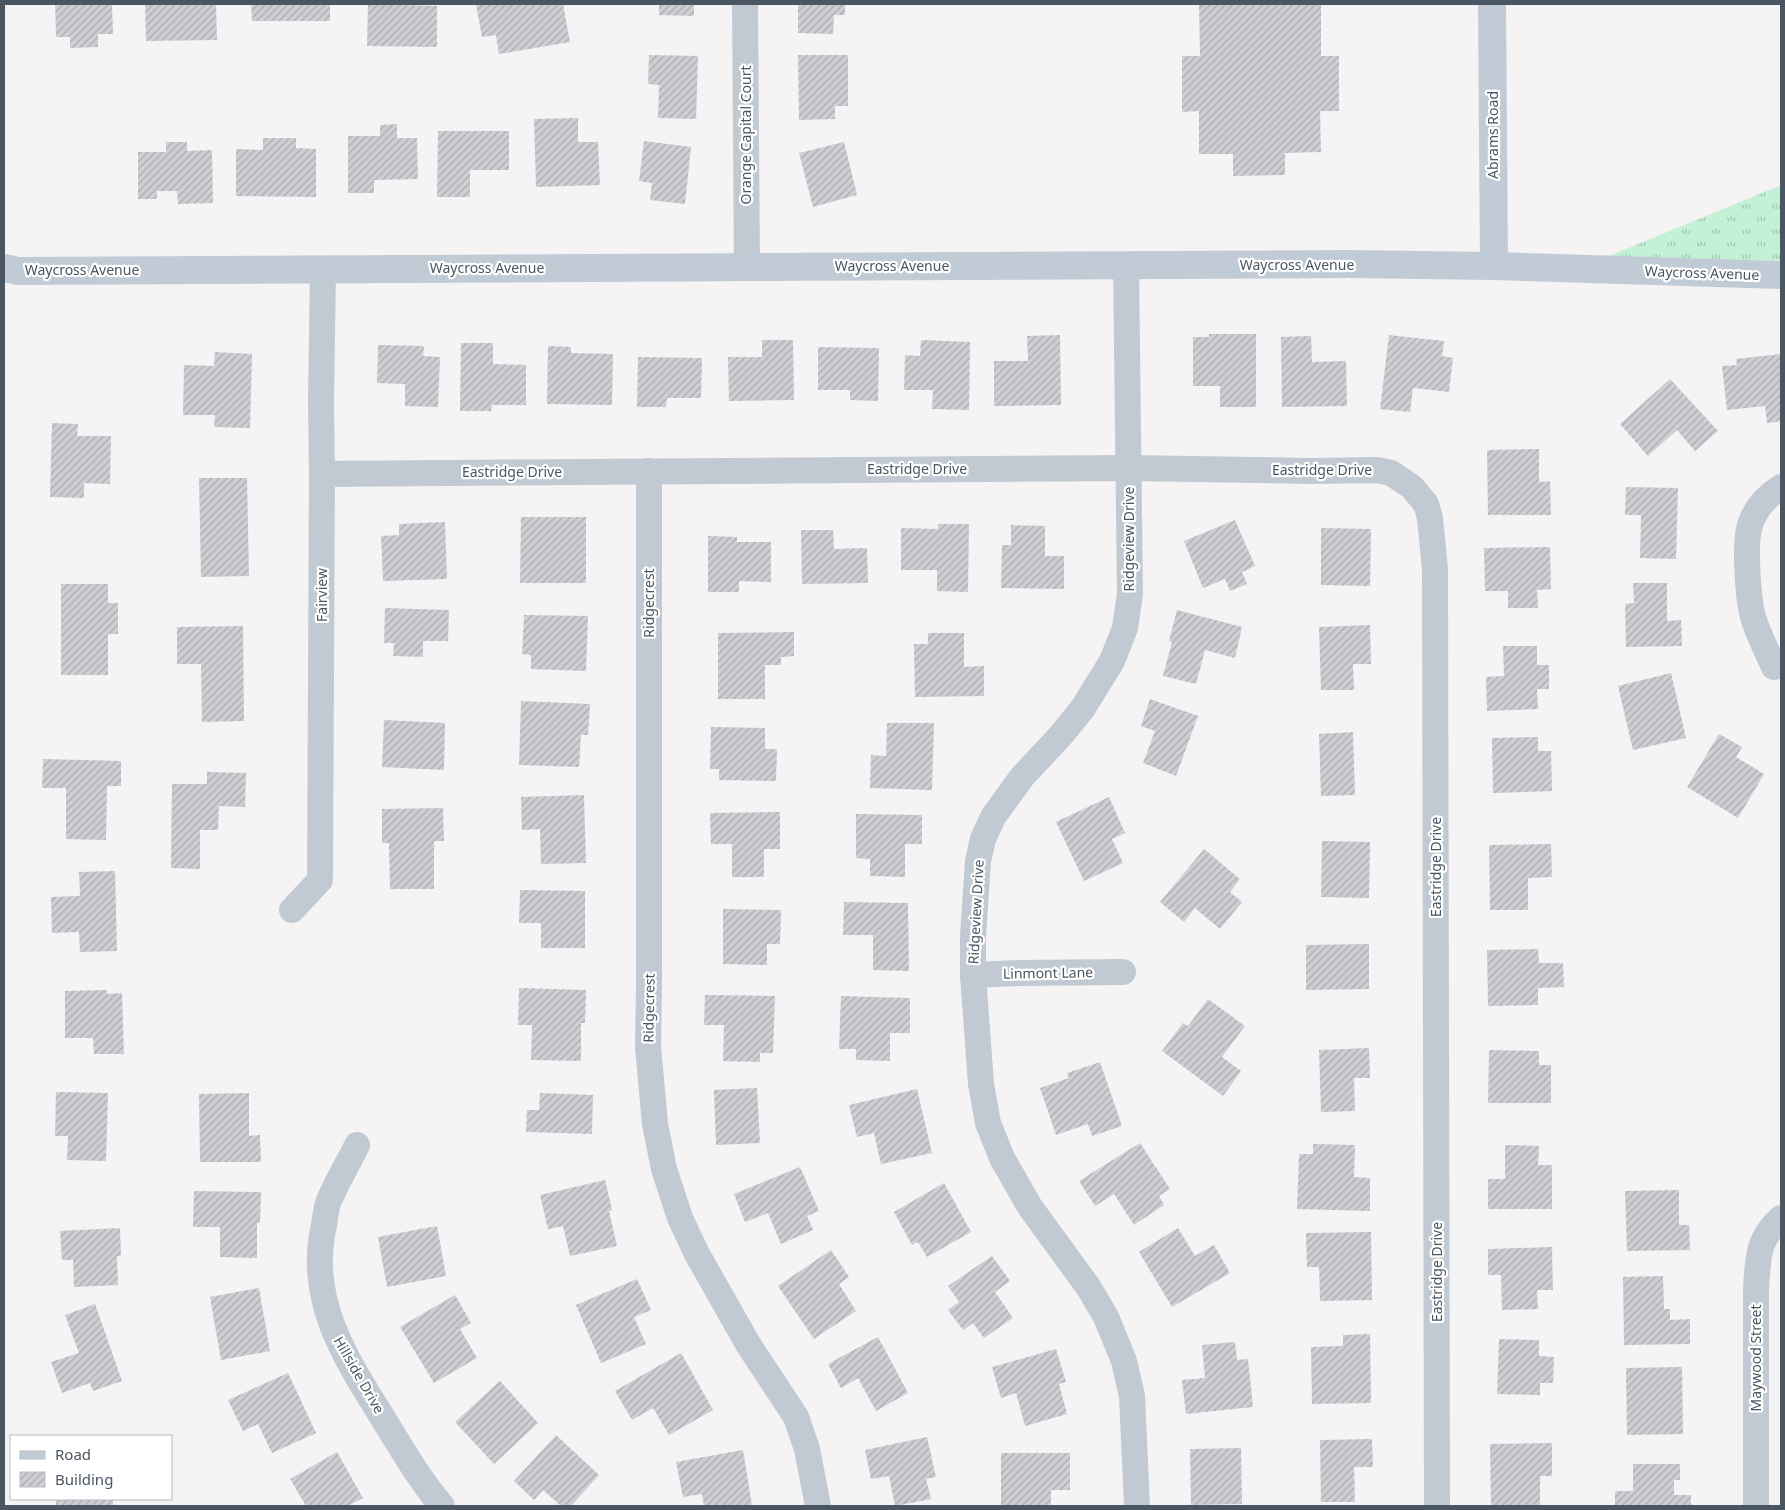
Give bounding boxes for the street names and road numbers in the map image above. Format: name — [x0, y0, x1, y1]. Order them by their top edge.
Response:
street label: Orange Capital Court — [736, 66, 755, 204]
street label: Abrams Road — [1483, 91, 1502, 179]
street label: Waycross Avenue — [1240, 255, 1354, 274]
street label: Waycross Avenue — [835, 256, 949, 275]
street label: Waycross Avenue — [430, 258, 544, 277]
street label: Waycross Avenue — [25, 260, 139, 279]
street label: Waycross Avenue — [1644, 261, 1760, 284]
street label: Eastridge Drive — [867, 459, 967, 478]
street label: Eastridge Drive — [1272, 460, 1372, 479]
street label: Eastridge Drive — [462, 462, 562, 481]
street label: Ridgeview Drive — [1119, 487, 1138, 591]
street label: Fairview — [312, 568, 331, 622]
street label: Ridgecrest — [639, 568, 658, 638]
street label: Eastridge Drive — [1426, 817, 1445, 917]
street label: Ridgeview Drive — [963, 859, 988, 965]
street label: Linmont Lane — [1003, 962, 1093, 983]
street label: Ridgecrest — [638, 973, 659, 1043]
street label: Eastridge Drive — [1427, 1222, 1446, 1322]
street label: Maywood Street — [1746, 1305, 1765, 1411]
street label: Hillside Drive — [330, 1333, 389, 1417]

